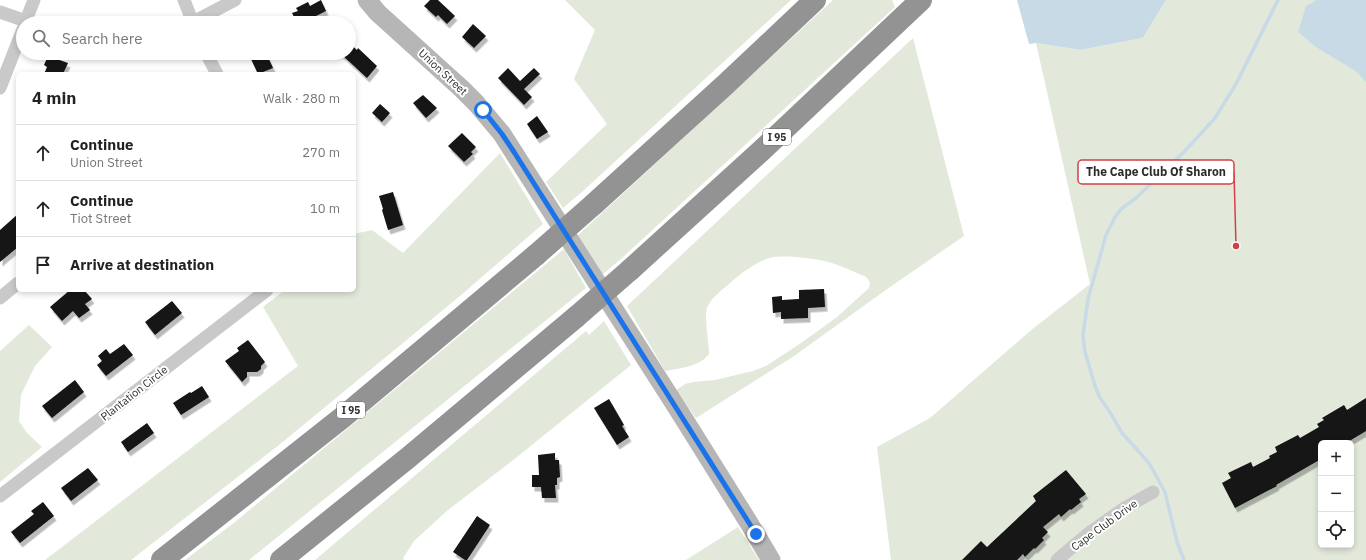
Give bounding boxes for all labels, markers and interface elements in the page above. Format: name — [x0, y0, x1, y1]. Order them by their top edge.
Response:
search box — [16, 16, 356, 60]
icon: search — [30, 27, 52, 49]
text: Search here — [62, 29, 142, 48]
street label: Union Street — [416, 46, 470, 98]
text: 4 min — [32, 87, 76, 109]
text: Walk · 280 m — [263, 90, 340, 107]
route start — [474, 101, 492, 119]
road number: I 95 — [763, 129, 791, 145]
text: Continue — [70, 135, 134, 154]
icon: ahead — [32, 142, 54, 164]
text: 270 m — [302, 144, 340, 161]
text: Union Street — [70, 154, 143, 171]
callout: The Cape Club Of Sharon — [1078, 160, 1234, 184]
text: The Cape Club Of Sharon — [1086, 164, 1226, 179]
text: Continue — [70, 191, 134, 210]
icon: ahead — [32, 198, 54, 220]
text: 10 m — [310, 200, 340, 217]
text: Tiot Street — [70, 210, 131, 227]
icon: arrive — [32, 254, 54, 276]
text: Arrive at destination — [70, 255, 214, 274]
street label: Plantation Circle — [98, 362, 170, 424]
road number: I 95 — [337, 402, 365, 418]
map controls — [1318, 440, 1354, 548]
button: + — [1318, 440, 1354, 476]
button: − — [1318, 476, 1354, 512]
street label: Cape Club Drive — [1068, 496, 1140, 554]
button: locate — [1318, 512, 1354, 548]
route end — [747, 525, 765, 543]

